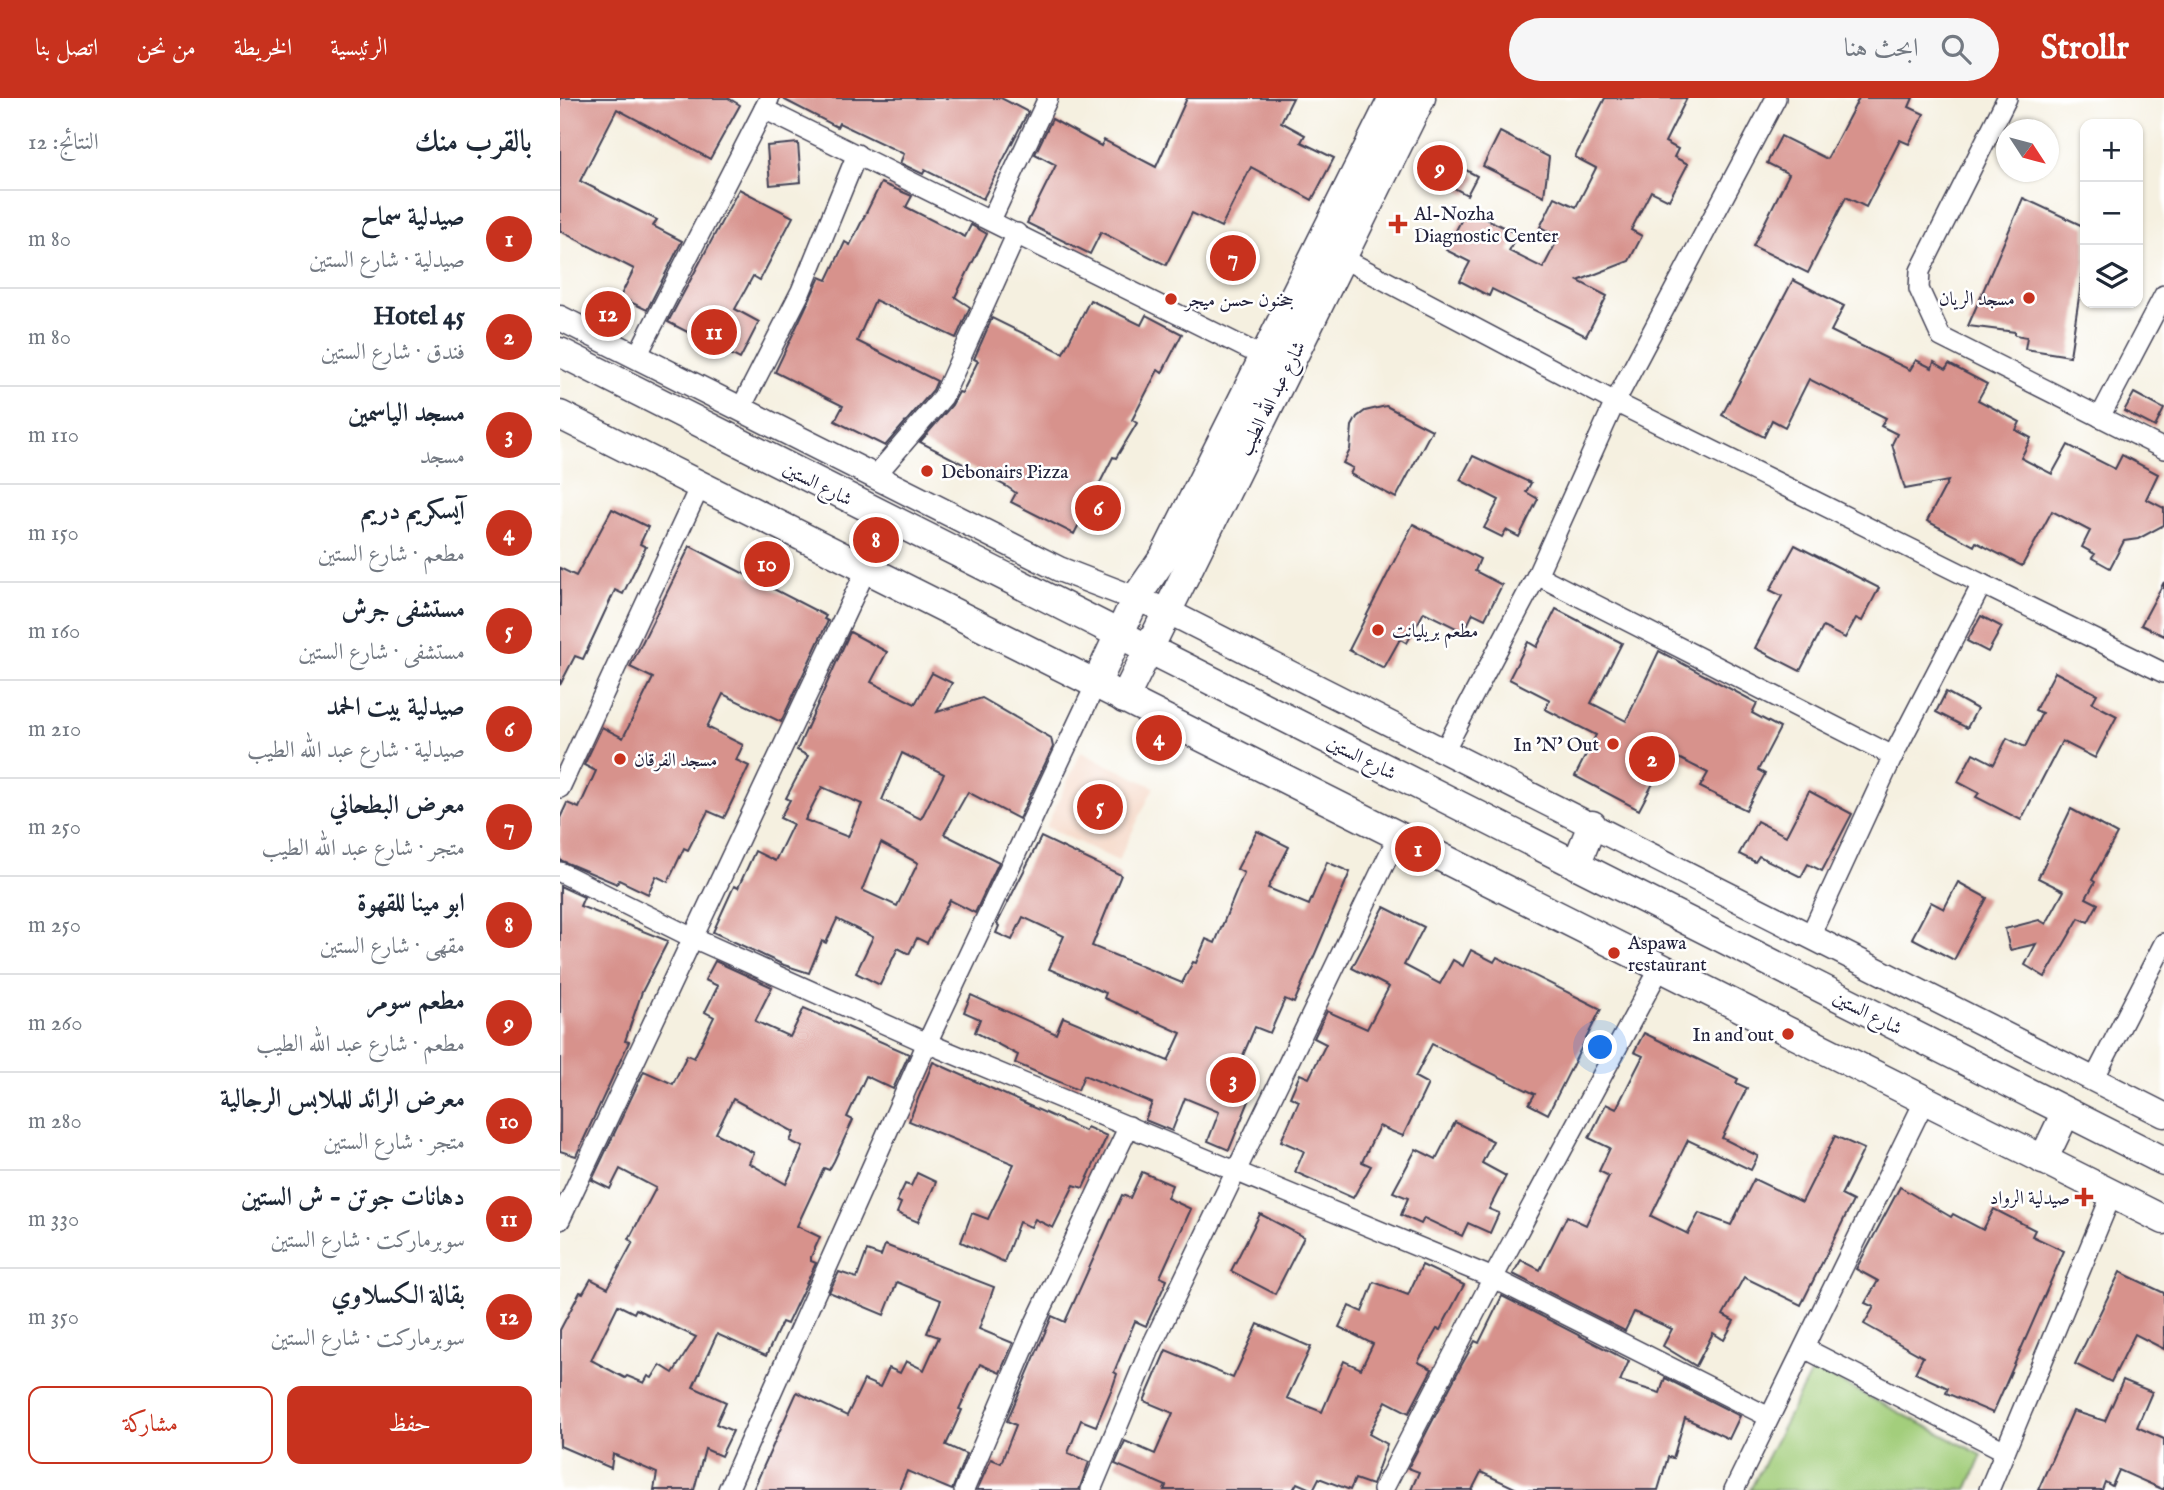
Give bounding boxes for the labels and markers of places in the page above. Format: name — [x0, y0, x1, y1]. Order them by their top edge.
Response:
pin: 9 — [1417, 142, 1463, 194]
place label: Al-Nozha Diagnostic Center — [1413, 203, 1558, 249]
marker: Al-Nozha Diagnostic Center — [1388, 214, 1408, 234]
pin: 7 — [1210, 232, 1256, 284]
pin: 12 — [585, 288, 631, 340]
place label: مسجد الريان — [1939, 288, 2015, 312]
place label: جخنون حسن ميجر — [1183, 289, 1294, 313]
marker: مسجد الريان — [2021, 290, 2037, 306]
marker: جخنون حسن ميجر — [1163, 291, 1179, 307]
pin: 11 — [691, 306, 737, 358]
place label: Debonairs Pizza — [941, 461, 1069, 485]
marker: Debonairs Pizza — [919, 463, 935, 479]
pin: 6 — [1075, 482, 1121, 534]
pin: 8 — [853, 514, 899, 566]
pin: 10 — [744, 538, 790, 590]
place label: مطعم بريليانت — [1392, 620, 1478, 649]
marker: مطعم بريليانت — [1370, 622, 1386, 638]
pin: 4 — [1136, 712, 1182, 764]
pin: 2 — [1629, 733, 1675, 785]
place label: In 'N' Out — [1513, 734, 1599, 758]
marker: In 'N' Out — [1605, 736, 1621, 752]
place label: مسجد الفرقان — [634, 749, 717, 773]
marker: مسجد الفرقان — [612, 751, 628, 767]
pin: 5 — [1077, 781, 1123, 833]
pin: 1 — [1395, 823, 1441, 875]
place label: Aspawa restaurant — [1627, 932, 1707, 978]
marker: Aspawa restaurant — [1606, 945, 1622, 961]
place label: In and out — [1692, 1024, 1774, 1048]
marker: In and out — [1780, 1026, 1796, 1042]
pin: 3 — [1210, 1054, 1256, 1106]
place label: صيدلية الرواد — [1990, 1187, 2070, 1211]
marker: صيدلية الرواد — [2076, 1189, 2092, 1205]

